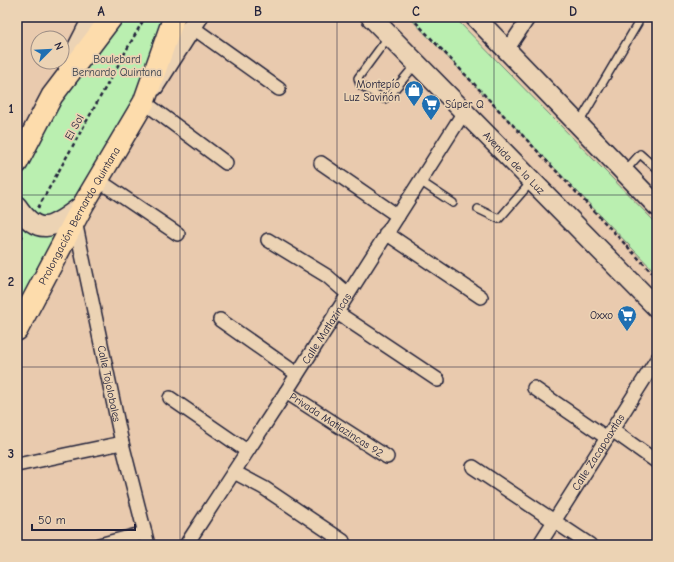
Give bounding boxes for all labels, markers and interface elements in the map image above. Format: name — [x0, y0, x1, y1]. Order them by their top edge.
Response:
text: A — [97, 4, 105, 19]
text: B — [254, 4, 262, 19]
text: C — [412, 4, 420, 19]
text: D — [569, 4, 577, 19]
north arrow — [30, 30, 70, 70]
text: N — [51, 40, 66, 52]
park label: Boulebard Bernardo Quintana — [72, 53, 162, 79]
place label: Montepío Luz Saviñón — [344, 78, 400, 104]
shop icon: Montepío Luz Saviñón — [403, 79, 425, 107]
supermarket icon: Súper Q — [420, 93, 442, 121]
place label: Súper Q — [445, 98, 484, 111]
text: 1 — [8, 101, 14, 116]
street label: El Sol — [62, 112, 87, 142]
street label: Avenida de la Luz — [480, 129, 547, 197]
street label: Prolongación Bernardo Quintana — [36, 145, 123, 287]
text: 2 — [8, 274, 14, 289]
street label: Calle Matlazincas — [299, 291, 354, 367]
supermarket icon: Oxxo — [616, 304, 638, 332]
place label: Oxxo — [590, 309, 613, 322]
street label: Calle Tojolobales — [94, 344, 123, 423]
street label: Privada Matlazincas 92 — [287, 390, 386, 460]
street label: Calle Zacapoaxtlas — [569, 411, 628, 493]
text: 3 — [8, 446, 14, 461]
scale bar — [32, 506, 135, 532]
text: 50 m — [38, 513, 66, 527]

